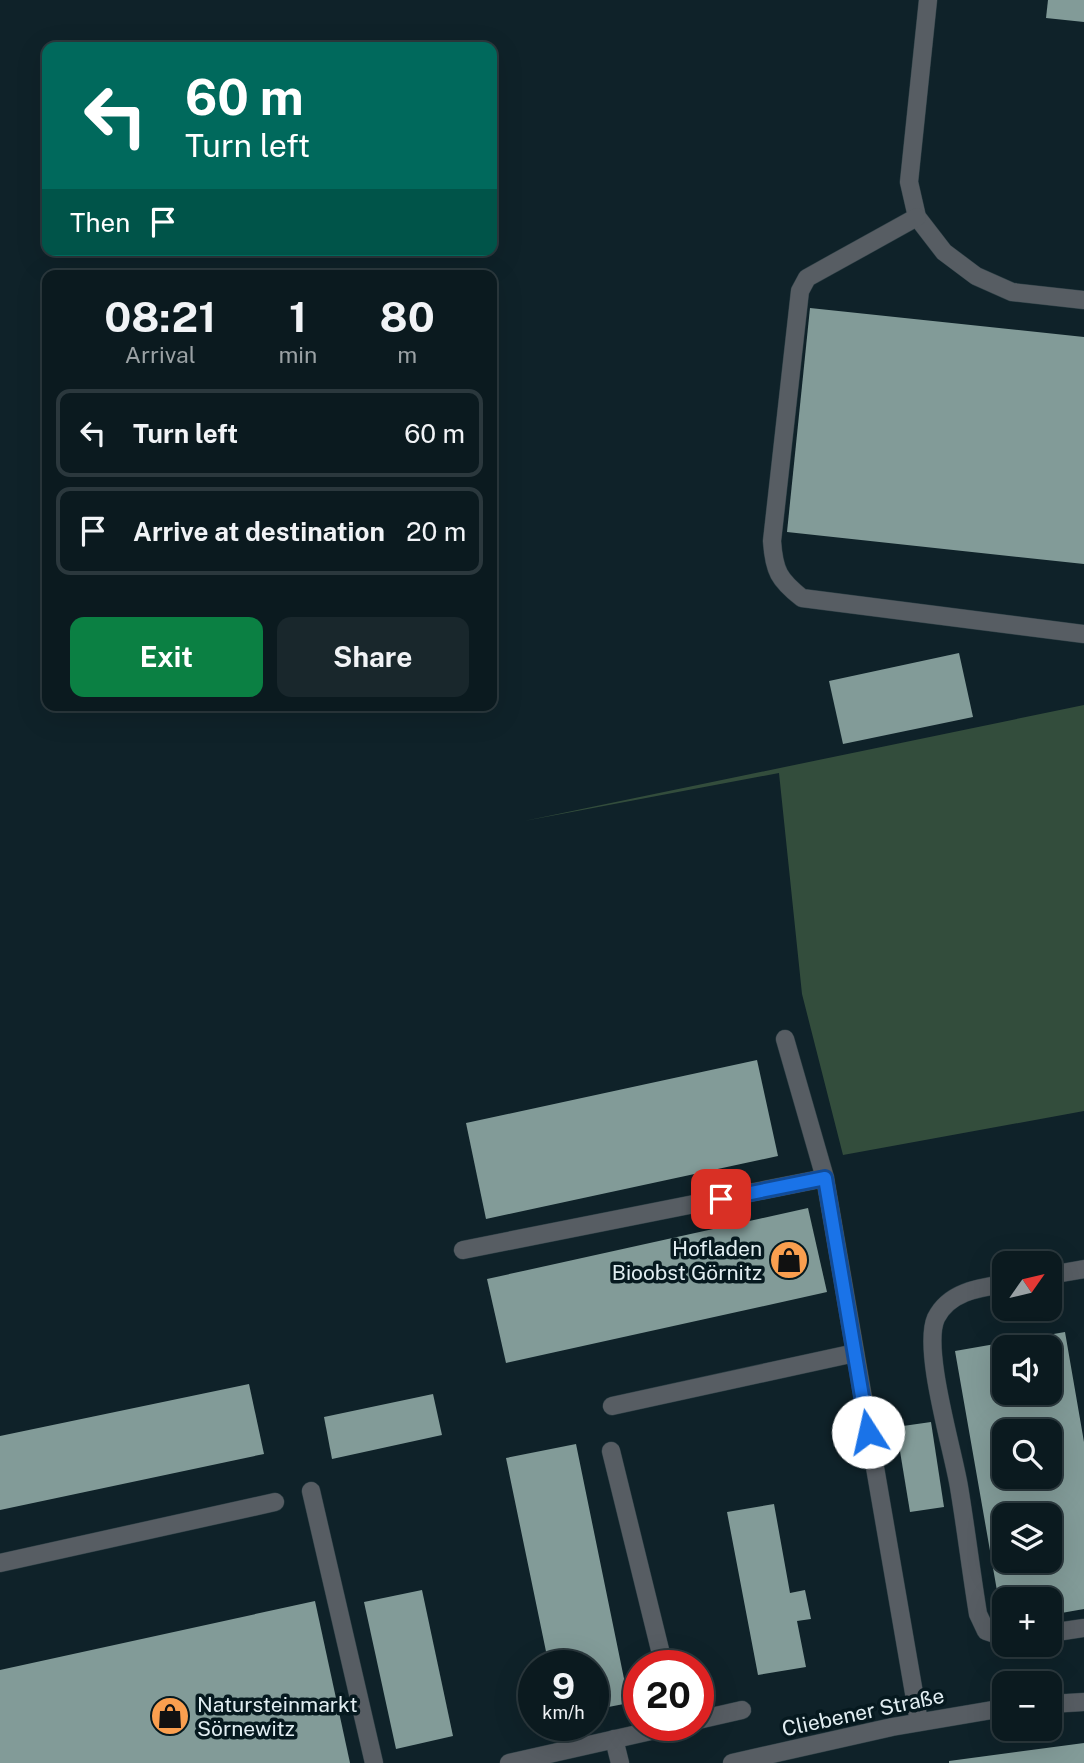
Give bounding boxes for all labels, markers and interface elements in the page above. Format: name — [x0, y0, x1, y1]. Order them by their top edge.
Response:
text: 60 m — [185, 68, 304, 126]
icon: left — [70, 70, 161, 161]
text: Turn left — [185, 127, 310, 164]
icon: arrive — [144, 203, 182, 241]
text: Then — [70, 207, 130, 238]
text: 08:21 — [104, 292, 216, 341]
text: 1 — [289, 292, 307, 341]
text: 80 — [380, 292, 435, 341]
text: Arrival — [125, 341, 196, 368]
text: min — [278, 341, 317, 368]
text: m — [397, 341, 417, 368]
icon: left — [74, 414, 112, 452]
text: Turn left — [133, 418, 238, 449]
text: 60 m — [404, 418, 465, 449]
icon: arrive — [74, 512, 112, 550]
text: Arrive at destination — [133, 516, 385, 547]
text: 20 m — [406, 516, 466, 547]
button: Exit — [70, 617, 263, 697]
button: Share — [277, 617, 469, 697]
pin — [691, 1169, 751, 1229]
icon: arrive — [702, 1180, 740, 1218]
place label: Hofladen Bioobst Görnitz — [612, 1236, 762, 1285]
shop icon: Hofladen Bioobst Görnitz — [768, 1239, 810, 1281]
north arrow — [992, 1251, 1062, 1321]
map controls — [992, 1251, 1062, 1741]
button: sound — [992, 1335, 1062, 1405]
position arrow — [831, 1395, 905, 1469]
button: search — [992, 1419, 1062, 1489]
button: layers — [992, 1503, 1062, 1573]
button: + — [992, 1587, 1062, 1657]
speed limit sign: 20 — [623, 1650, 714, 1741]
text: 9 — [552, 1666, 575, 1707]
button: − — [992, 1671, 1062, 1741]
street label: Cliebener Straße — [780, 1683, 946, 1741]
place label: Natursteinmarkt Sörnewitz — [197, 1692, 358, 1741]
shop icon: Natursteinmarkt Sörnewitz — [149, 1695, 191, 1737]
text: km/h — [542, 1702, 585, 1723]

